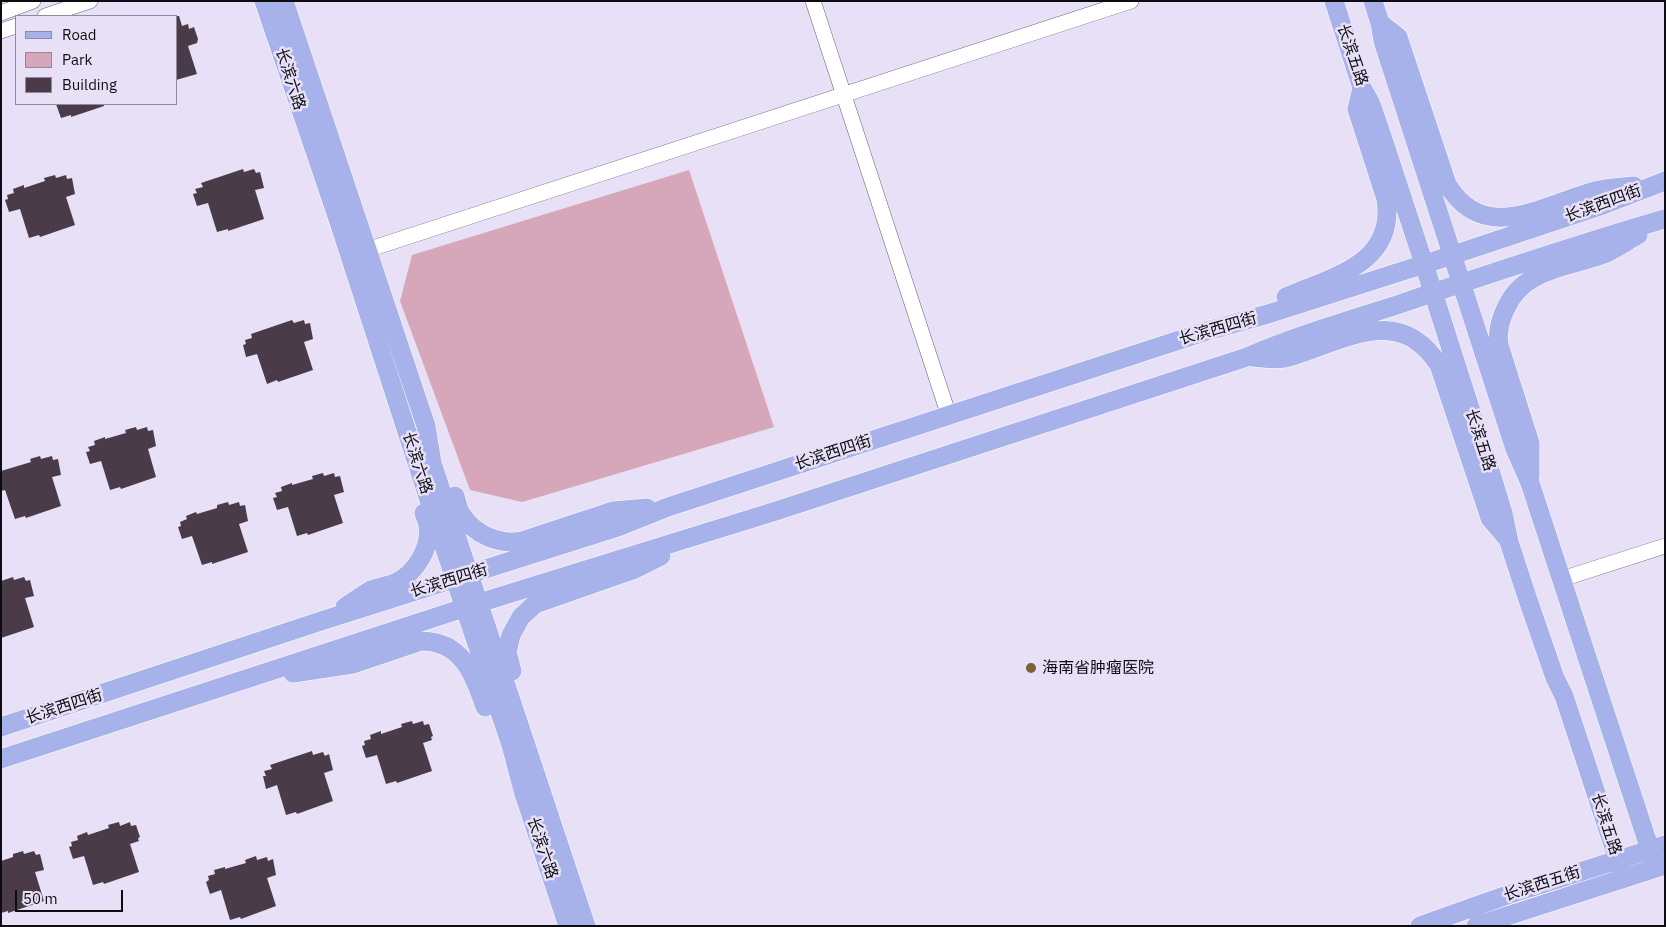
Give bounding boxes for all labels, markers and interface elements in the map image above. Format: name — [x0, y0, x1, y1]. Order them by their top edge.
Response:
legend — [15, 15, 178, 105]
street label: 长滨五路 — [1333, 22, 1371, 88]
text: Road — [62, 25, 97, 44]
street label: 长滨六路 — [271, 46, 309, 112]
text: Park — [62, 50, 92, 69]
text: Building — [62, 75, 117, 94]
street label: 长滨西四街 — [1562, 181, 1644, 227]
street label: 长滨西四街 — [1177, 309, 1259, 349]
street label: 长滨五路 — [1461, 407, 1499, 473]
street label: 长滨六路 — [398, 430, 436, 496]
street label: 长滨西四街 — [792, 432, 874, 474]
street label: 长滨西四街 — [408, 560, 490, 602]
place label: 海南省肿瘤医院 — [1042, 658, 1154, 678]
marker: 海南省肿瘤医院 — [1024, 661, 1038, 675]
street label: 长滨西四街 — [23, 686, 105, 728]
street label: 长滨五路 — [1587, 791, 1625, 857]
street label: 长滨六路 — [523, 815, 561, 881]
street label: 长滨西五街 — [1501, 863, 1583, 905]
scale bar — [18, 880, 125, 912]
text: 50 m — [23, 889, 58, 908]

